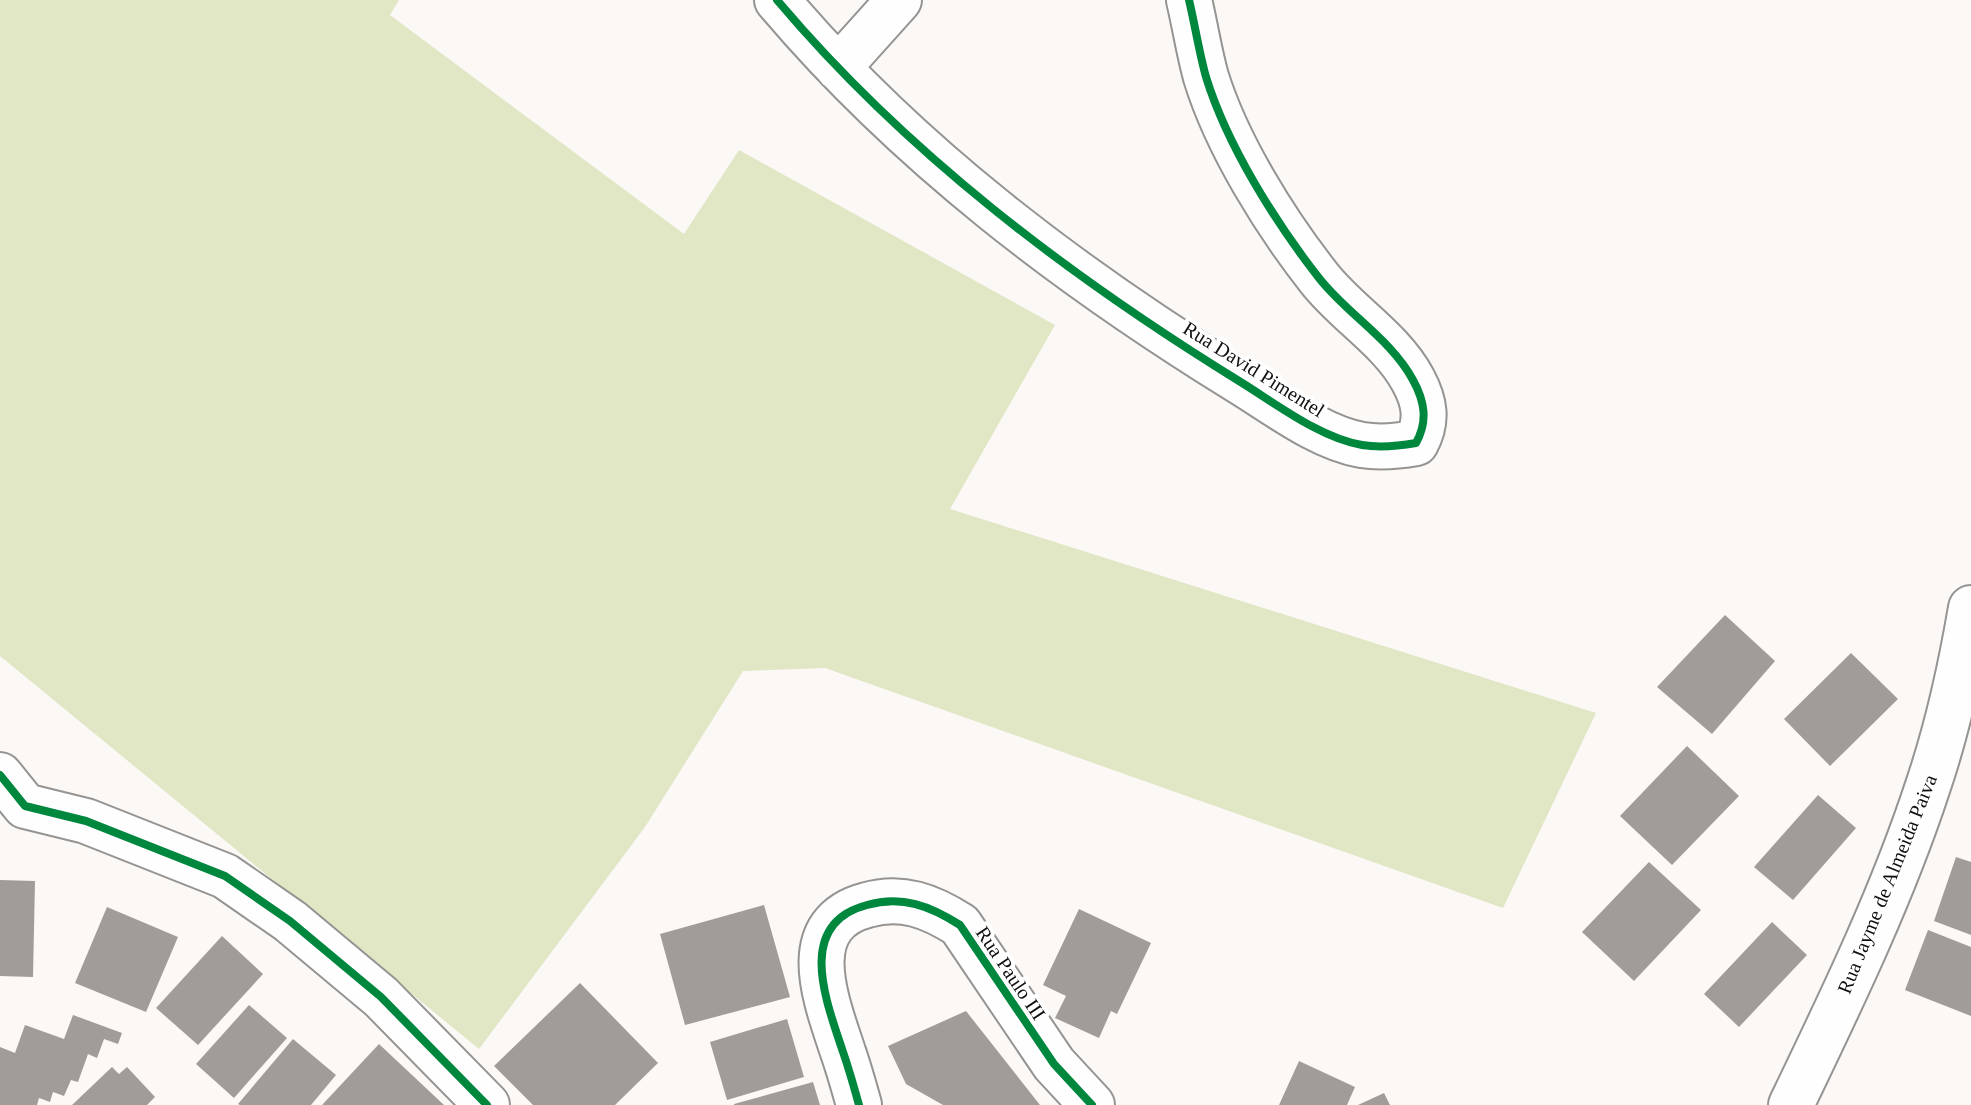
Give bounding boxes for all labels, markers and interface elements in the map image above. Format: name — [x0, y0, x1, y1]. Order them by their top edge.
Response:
street label: Rua David Pimentel — [1179, 317, 1329, 422]
street label: Rua Jayme de Almeida Paiva — [1833, 771, 1942, 997]
street label: Rua Paulo III — [972, 922, 1050, 1024]

